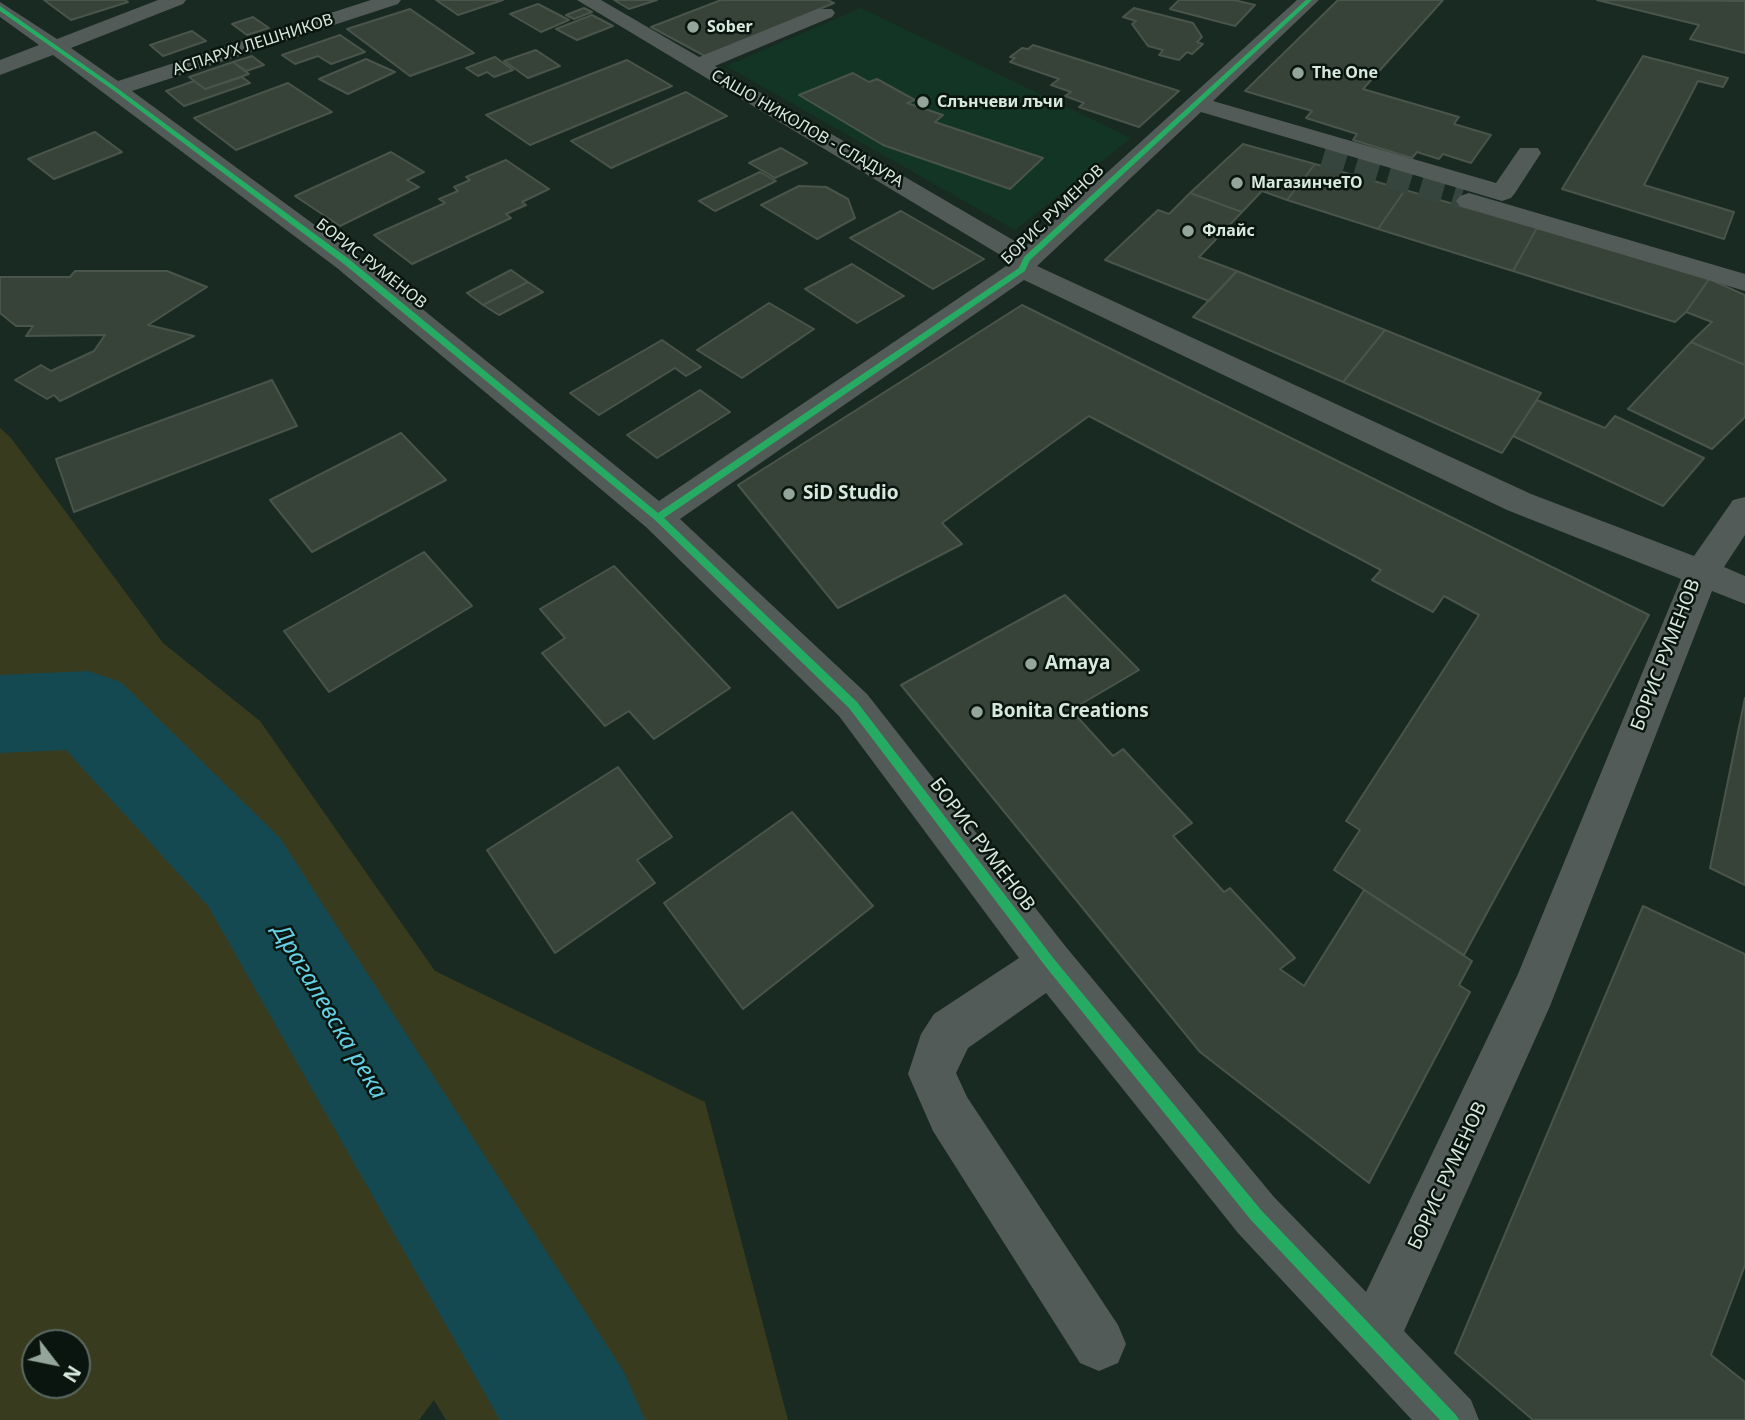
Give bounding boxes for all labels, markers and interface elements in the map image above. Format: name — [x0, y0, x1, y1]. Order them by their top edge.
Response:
street label: АСПАРУХ ЛЕШНИКОВ — [170, 10, 336, 80]
place label: Sober — [707, 17, 753, 37]
marker: Sober — [685, 19, 701, 35]
place label: The One — [1312, 63, 1378, 83]
marker: The One — [1290, 65, 1306, 81]
street label: САШО НИКОЛОВ - СЛАДУРА — [708, 66, 906, 192]
place label: Слънчеви лъчи — [937, 92, 1064, 112]
marker: Слънчеви лъчи — [915, 94, 931, 110]
street label: БОРИС РУМЕНОВ — [998, 161, 1108, 269]
place label: МагазинчеТО — [1251, 173, 1363, 193]
marker: МагазинчеТО — [1229, 175, 1245, 191]
street label: БОРИС РУМЕНОВ — [312, 215, 430, 313]
place label: Флайс — [1202, 221, 1255, 241]
marker: Флайс — [1180, 223, 1196, 239]
place label: SiD Studio — [803, 483, 899, 505]
marker: SiD Studio — [781, 486, 797, 502]
street label: БОРИС РУМЕНОВ — [1627, 576, 1705, 734]
place label: Amaya — [1045, 653, 1110, 675]
marker: Amaya — [1023, 656, 1039, 672]
place label: Bonita Creations — [991, 701, 1149, 723]
marker: Bonita Creations — [969, 704, 985, 720]
street label: БОРИС РУМЕНОВ — [925, 774, 1039, 916]
water label: Драгалевска река — [265, 919, 393, 1105]
street label: БОРИС РУМЕНОВ — [1404, 1098, 1492, 1254]
north arrow — [21, 1329, 91, 1399]
text: N — [57, 1361, 87, 1388]

